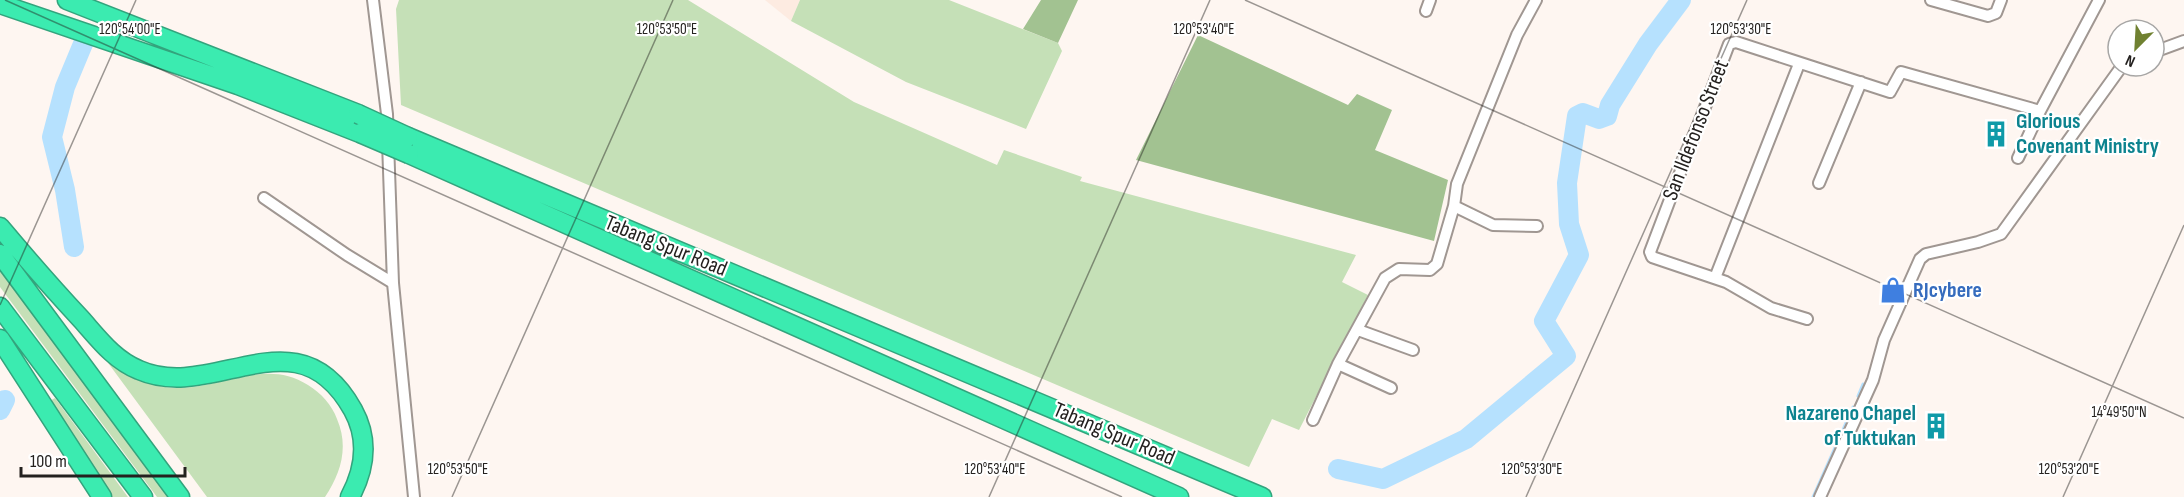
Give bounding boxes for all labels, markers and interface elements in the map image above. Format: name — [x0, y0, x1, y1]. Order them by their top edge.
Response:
north arrow — [2106, 18, 2166, 78]
text: 120°54'00"E — [99, 20, 161, 39]
text: 120°53'50"E — [637, 20, 697, 39]
text: 120°53'40"E — [1174, 20, 1234, 39]
text: 120°53'30"E — [1711, 20, 1771, 39]
text: N — [2123, 50, 2138, 71]
street label: San Ildefonso Street — [1657, 55, 1735, 204]
place label: Glorious Covenant Ministry — [2016, 108, 2159, 160]
building icon: Glorious Covenant Ministry — [1981, 119, 2011, 149]
street label: Tabang Spur Road — [601, 209, 731, 283]
shop icon: RJcybere — [1878, 275, 1908, 305]
place label: RJcybere — [1913, 277, 1982, 304]
street label: Tabang Spur Road — [1049, 396, 1179, 472]
place label: Nazareno Chapel of Tuktukan — [1786, 400, 1916, 452]
text: 14°49'50"N — [2091, 403, 2147, 422]
building icon: Nazareno Chapel of Tuktukan — [1921, 411, 1951, 441]
scale bar — [21, 440, 184, 478]
text: 100 m — [30, 451, 67, 472]
text: 120°53'50"E — [428, 460, 488, 479]
text: 120°53'40"E — [965, 460, 1025, 479]
text: 120°53'30"E — [1502, 460, 1562, 479]
text: 120°53'20"E — [2039, 460, 2099, 479]

